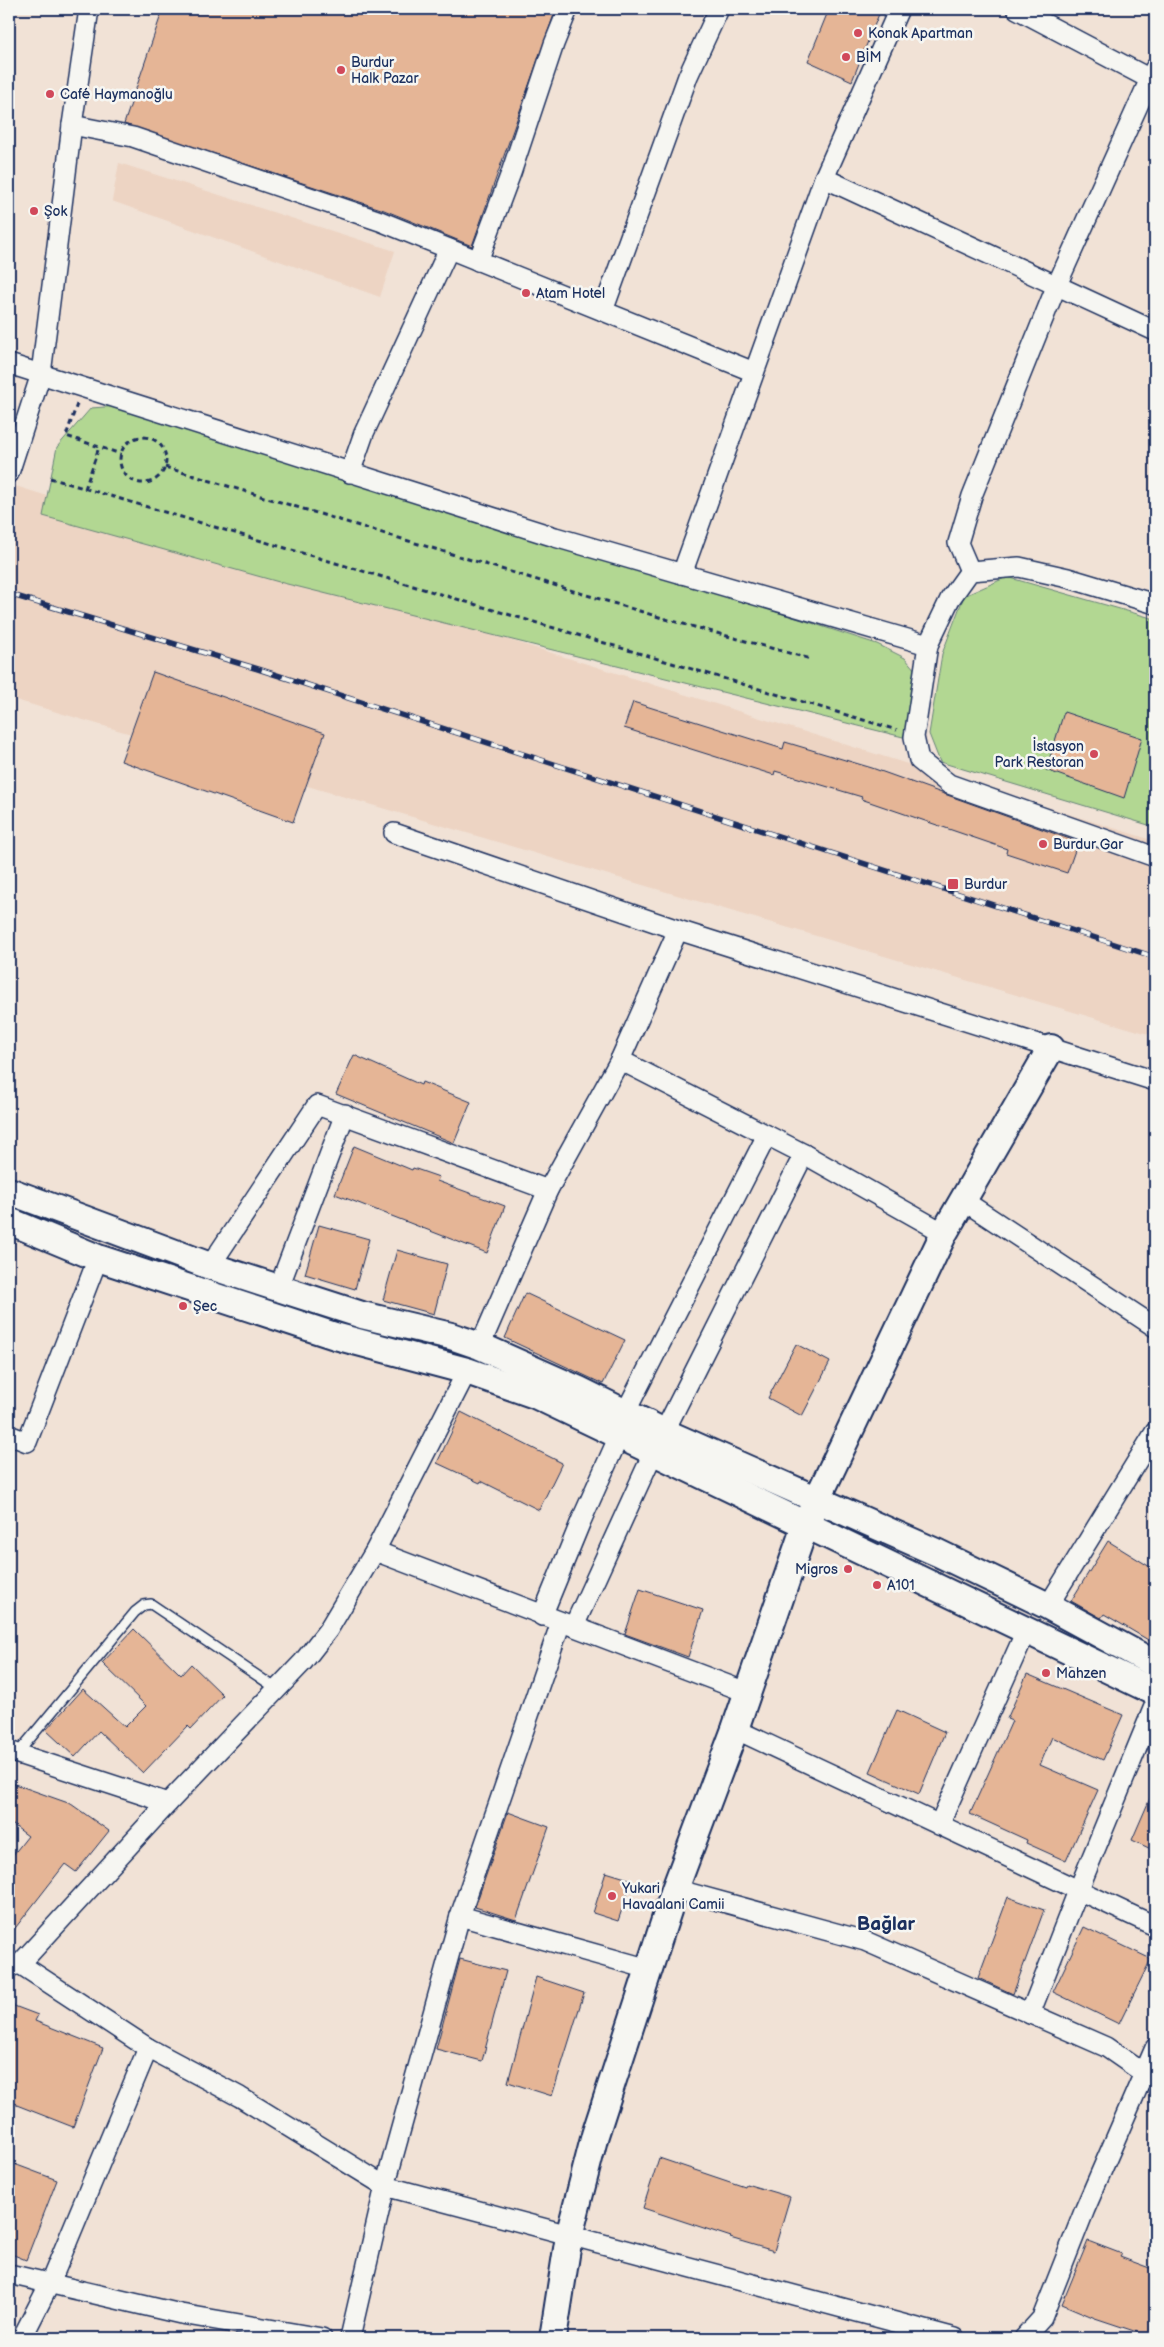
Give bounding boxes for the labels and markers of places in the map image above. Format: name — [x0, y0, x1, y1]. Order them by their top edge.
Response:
place label: Konak Apartman — [868, 25, 973, 42]
marker: Konak Apartman — [852, 27, 864, 39]
place label: BİM — [856, 48, 882, 66]
marker: BİM — [840, 51, 852, 63]
place label: Burdur Halk Pazar — [351, 54, 420, 87]
marker: Burdur Halk Pazar — [335, 64, 347, 76]
place label: Café Haymanoğlu — [60, 86, 173, 103]
marker: Café Haymanoğlu — [44, 88, 56, 100]
place label: Şok — [44, 203, 67, 220]
marker: Şok — [28, 205, 40, 217]
place label: Atam Hotel — [536, 285, 605, 302]
marker: Atam Hotel — [520, 287, 532, 299]
place label: İstasyon Park Restoran — [995, 737, 1084, 771]
marker: İstasyon Park Restoran — [1088, 748, 1100, 760]
place label: Burdur Gar — [1053, 836, 1124, 853]
marker: Burdur Gar — [1037, 838, 1049, 850]
place label: Burdur — [964, 876, 1008, 893]
marker: Burdur — [946, 877, 960, 891]
place label: Şec — [193, 1298, 217, 1315]
marker: Şec — [177, 1300, 189, 1312]
place label: Migros — [795, 1561, 838, 1578]
marker: Migros — [842, 1563, 854, 1575]
place label: A101 — [887, 1577, 915, 1594]
marker: A101 — [871, 1579, 883, 1591]
place label: Mahzen — [1056, 1665, 1107, 1682]
marker: Mahzen — [1040, 1667, 1052, 1679]
place label: Yukari Havaalani Camii — [621, 1880, 724, 1913]
marker: Yukari Havaalani Camii — [606, 1890, 618, 1902]

